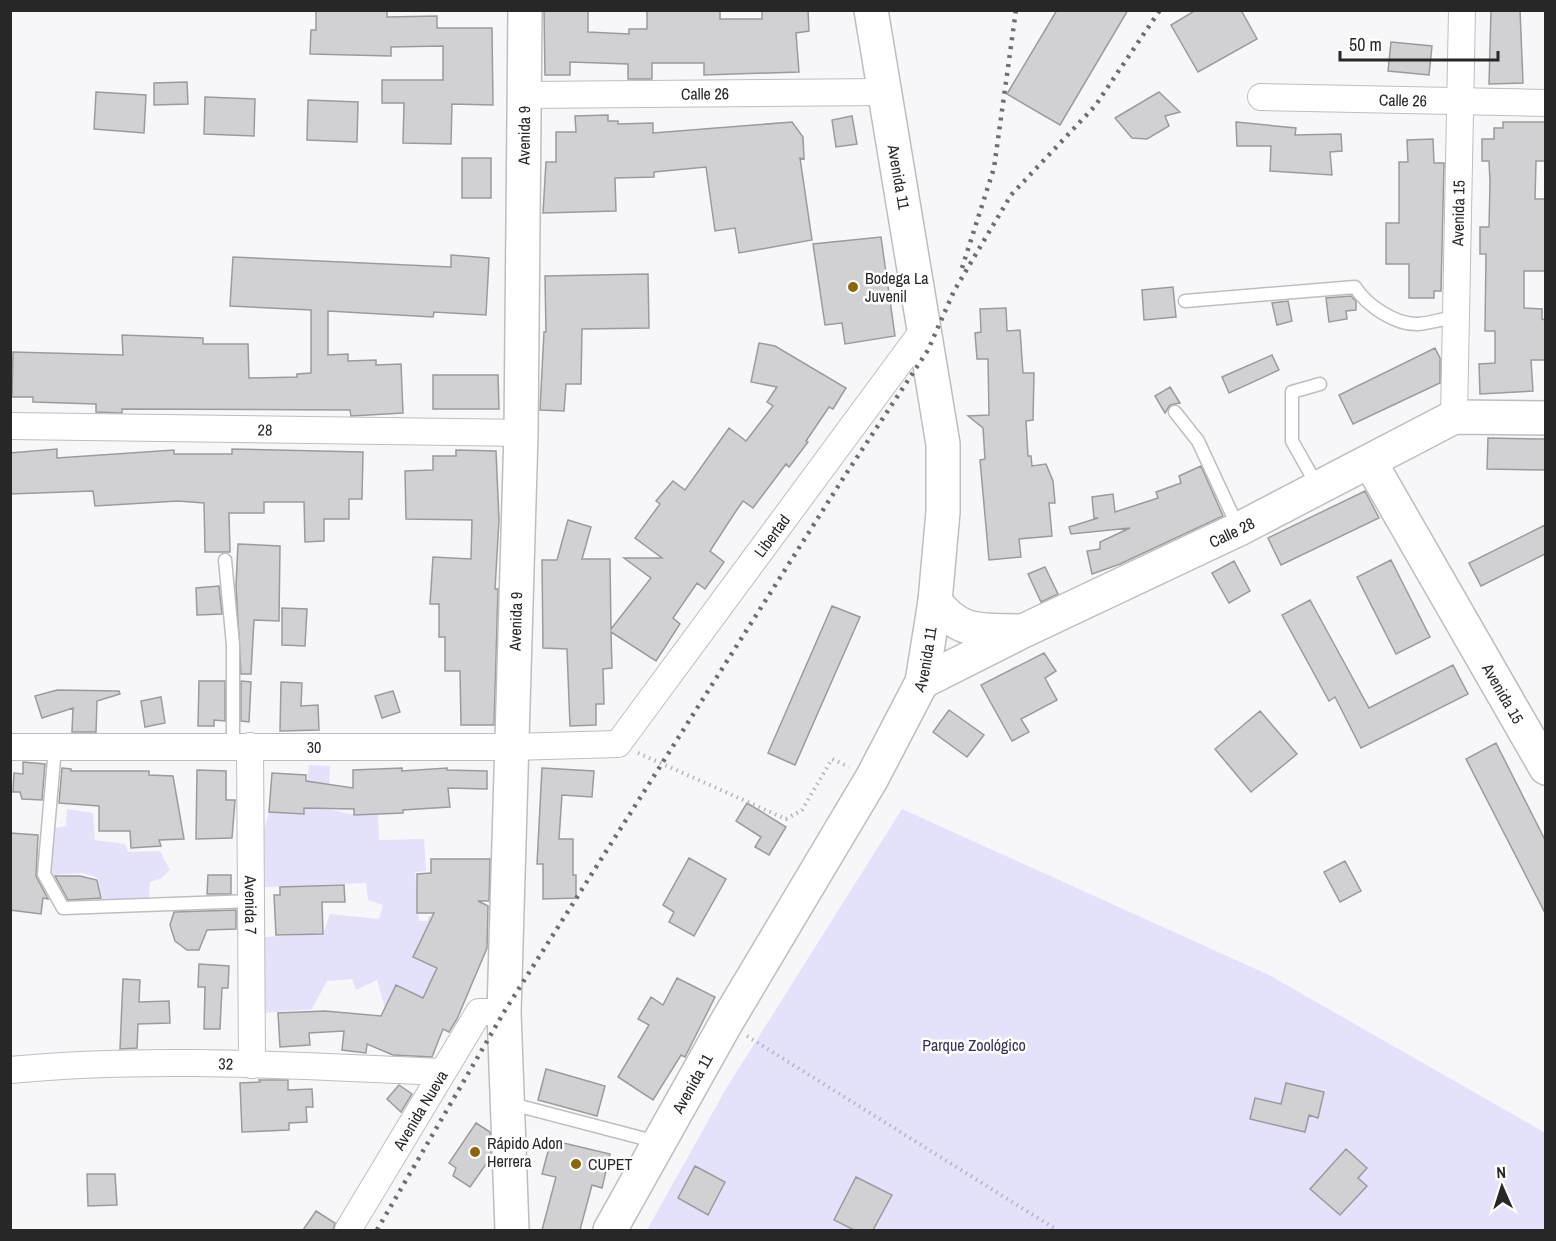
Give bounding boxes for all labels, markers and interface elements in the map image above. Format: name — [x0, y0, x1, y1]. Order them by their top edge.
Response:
scale bar — [1340, 24, 1498, 62]
text: 50 m — [1349, 32, 1382, 57]
street label: Calle 26 — [681, 82, 729, 105]
street label: Calle 26 — [1379, 88, 1427, 111]
street label: Avenida 9 — [513, 106, 535, 166]
street label: Avenida 11 — [882, 142, 916, 212]
street label: Avenida 15 — [1446, 180, 1470, 247]
place label: Bodega La Juvenil — [865, 267, 929, 307]
marker: Bodega La Juvenil — [846, 280, 860, 294]
street label: 28 — [258, 418, 272, 441]
street label: Libertad — [749, 510, 795, 562]
street label: Calle 28 — [1205, 512, 1258, 553]
street label: Avenida 9 — [504, 592, 527, 652]
street label: Avenida 11 — [907, 624, 942, 696]
street label: Avenida 15 — [1477, 658, 1529, 728]
street label: 30 — [307, 736, 321, 758]
street label: Avenida 7 — [240, 874, 262, 935]
park label: Parque Zoológico — [922, 1034, 1026, 1056]
street label: Avenida 11 — [666, 1049, 718, 1118]
street label: 32 — [218, 1052, 233, 1075]
street label: Avenida Nueva — [387, 1065, 453, 1155]
place label: Rápido Adon Herrera — [487, 1132, 563, 1172]
marker: Rápido Adon Herrera — [468, 1145, 482, 1159]
place label: CUPET — [588, 1153, 632, 1175]
marker: CUPET — [569, 1157, 583, 1171]
north arrow — [1472, 1157, 1532, 1217]
text: N — [1496, 1161, 1507, 1183]

